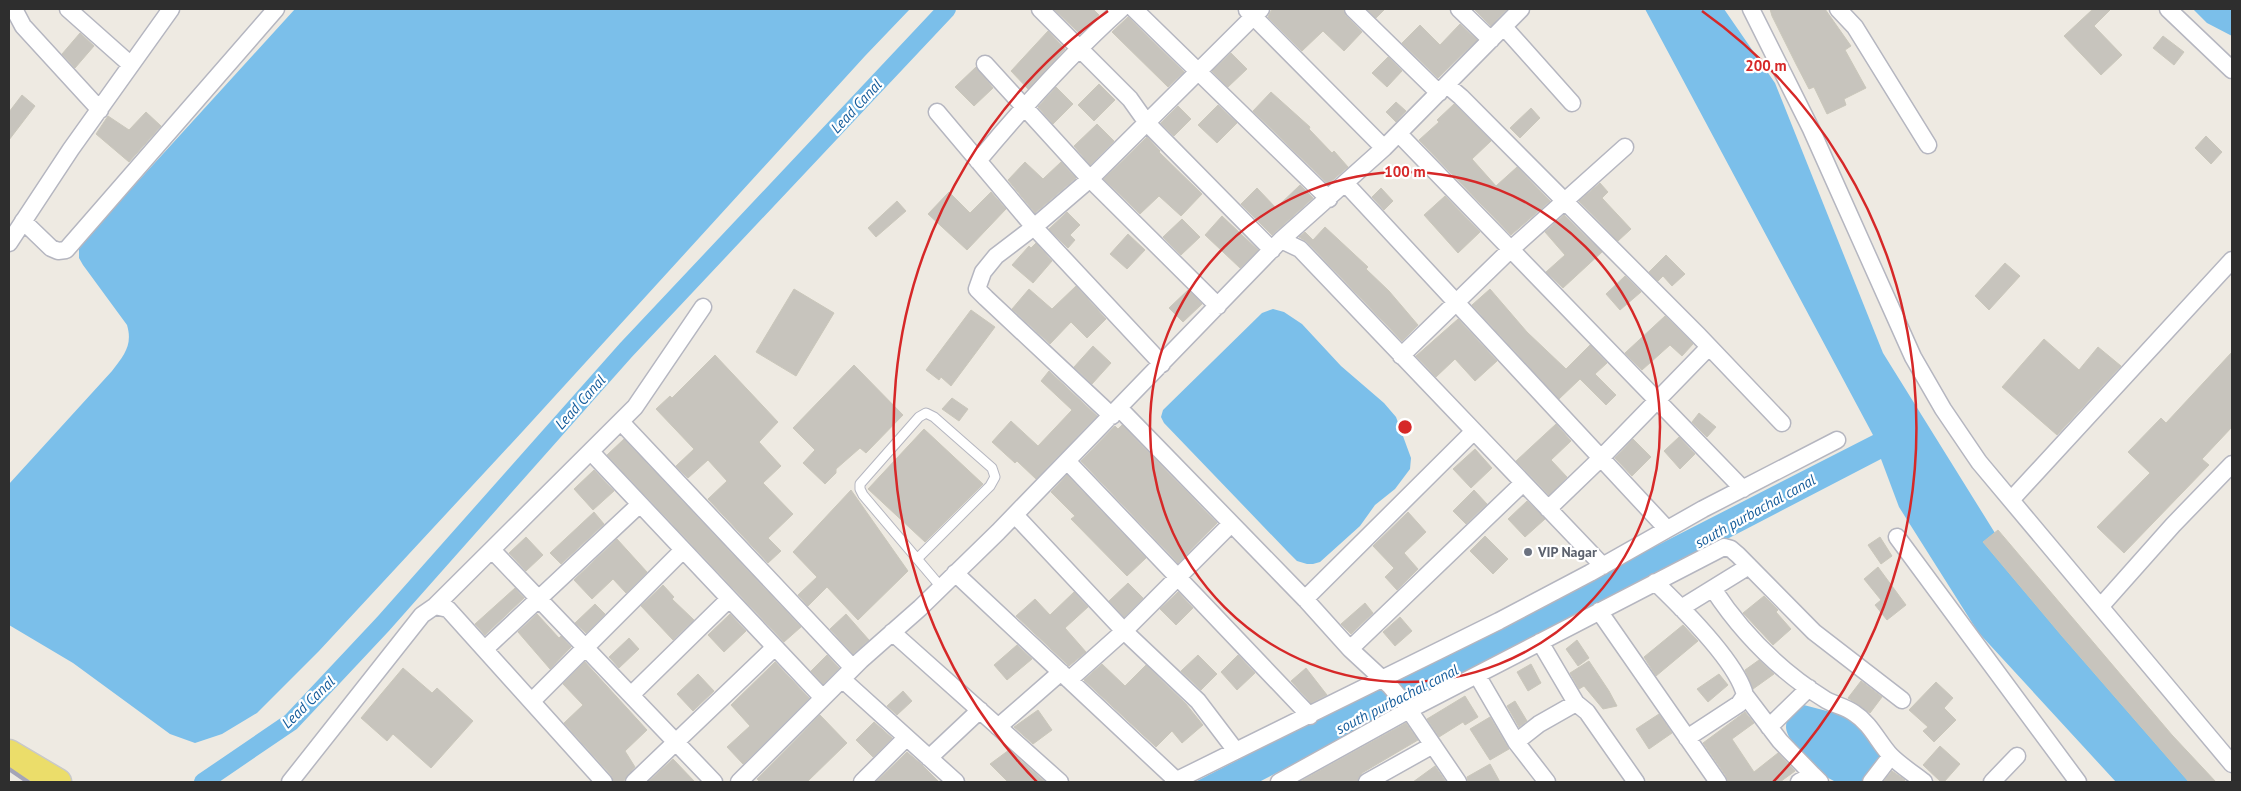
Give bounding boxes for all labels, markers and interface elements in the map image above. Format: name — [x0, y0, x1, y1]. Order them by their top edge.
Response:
text: 200 m — [1745, 56, 1787, 75]
water label: Lead Canal — [826, 75, 886, 137]
text: 100 m — [1384, 162, 1426, 181]
water label: Lead Canal — [551, 371, 609, 433]
centre of rings — [1396, 418, 1414, 436]
water label: south purbachal canal — [1691, 470, 1819, 552]
place label: VIP Nagar — [1537, 543, 1597, 561]
marker: VIP Nagar — [1522, 546, 1534, 558]
water label: south purbachal canal — [1333, 660, 1461, 738]
water label: Lead Canal — [277, 672, 339, 732]

